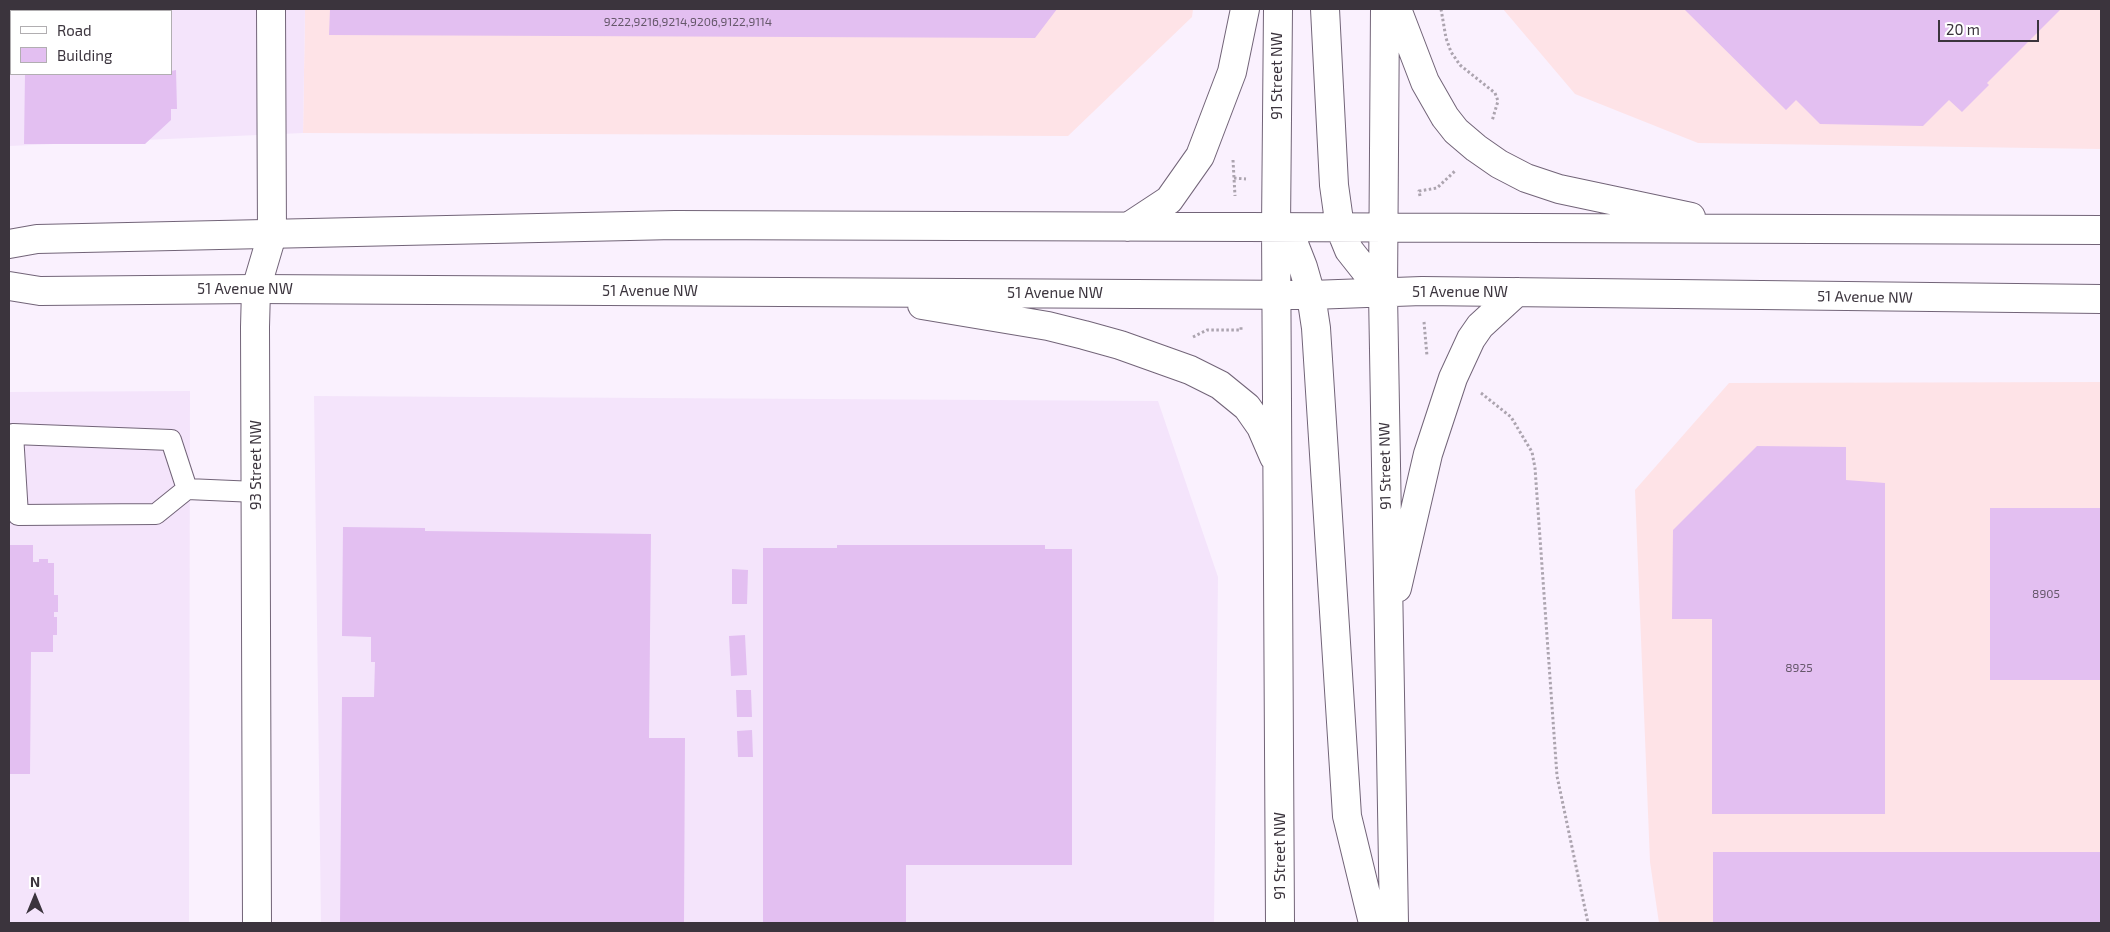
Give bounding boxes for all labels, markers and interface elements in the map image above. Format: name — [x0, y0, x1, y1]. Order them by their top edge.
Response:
legend — [10, 10, 172, 75]
scale bar — [1940, 10, 2041, 42]
house number: 9222,9216,9214,9206,9122,9114 — [604, 15, 772, 29]
text: 20 m — [1946, 20, 1980, 38]
text: Road — [57, 21, 92, 39]
street label: 91 Street NW — [1268, 32, 1286, 120]
text: Building — [57, 46, 112, 64]
street label: 51 Avenue NW — [197, 280, 293, 298]
street label: 51 Avenue NW — [602, 282, 698, 300]
street label: 51 Avenue NW — [1412, 283, 1508, 301]
street label: 51 Avenue NW — [1007, 284, 1103, 302]
street label: 51 Avenue NW — [1817, 287, 1913, 307]
street label: 93 Street NW — [247, 420, 265, 510]
street label: 91 Street NW — [1375, 422, 1395, 510]
house number: 8905 — [2032, 587, 2060, 601]
house number: 8925 — [1785, 661, 1813, 675]
street label: 91 Street NW — [1271, 812, 1289, 900]
north arrow — [10, 872, 60, 922]
text: N — [30, 873, 40, 890]

